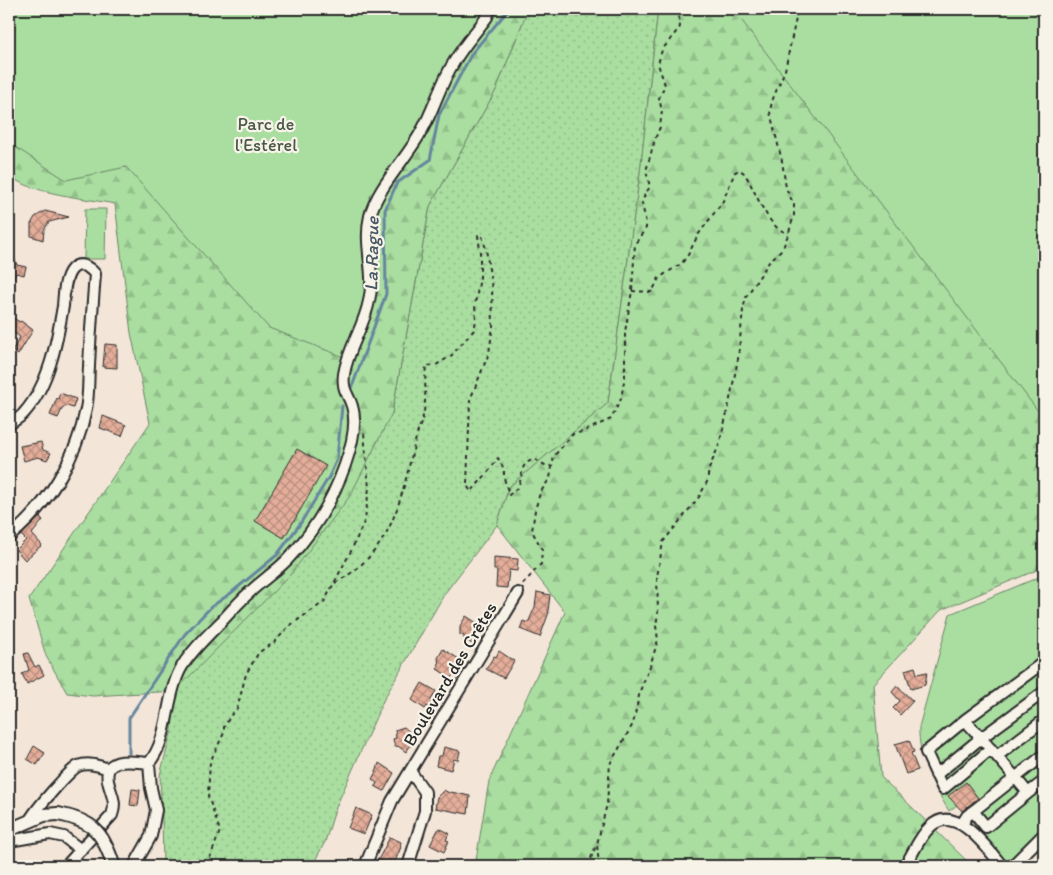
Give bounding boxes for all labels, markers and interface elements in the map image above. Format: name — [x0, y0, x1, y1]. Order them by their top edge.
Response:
park label: Parc de l'Estérel — [235, 113, 297, 156]
water label: La Rague — [359, 216, 384, 291]
street label: Boulevard des Crêtes — [398, 598, 502, 750]

